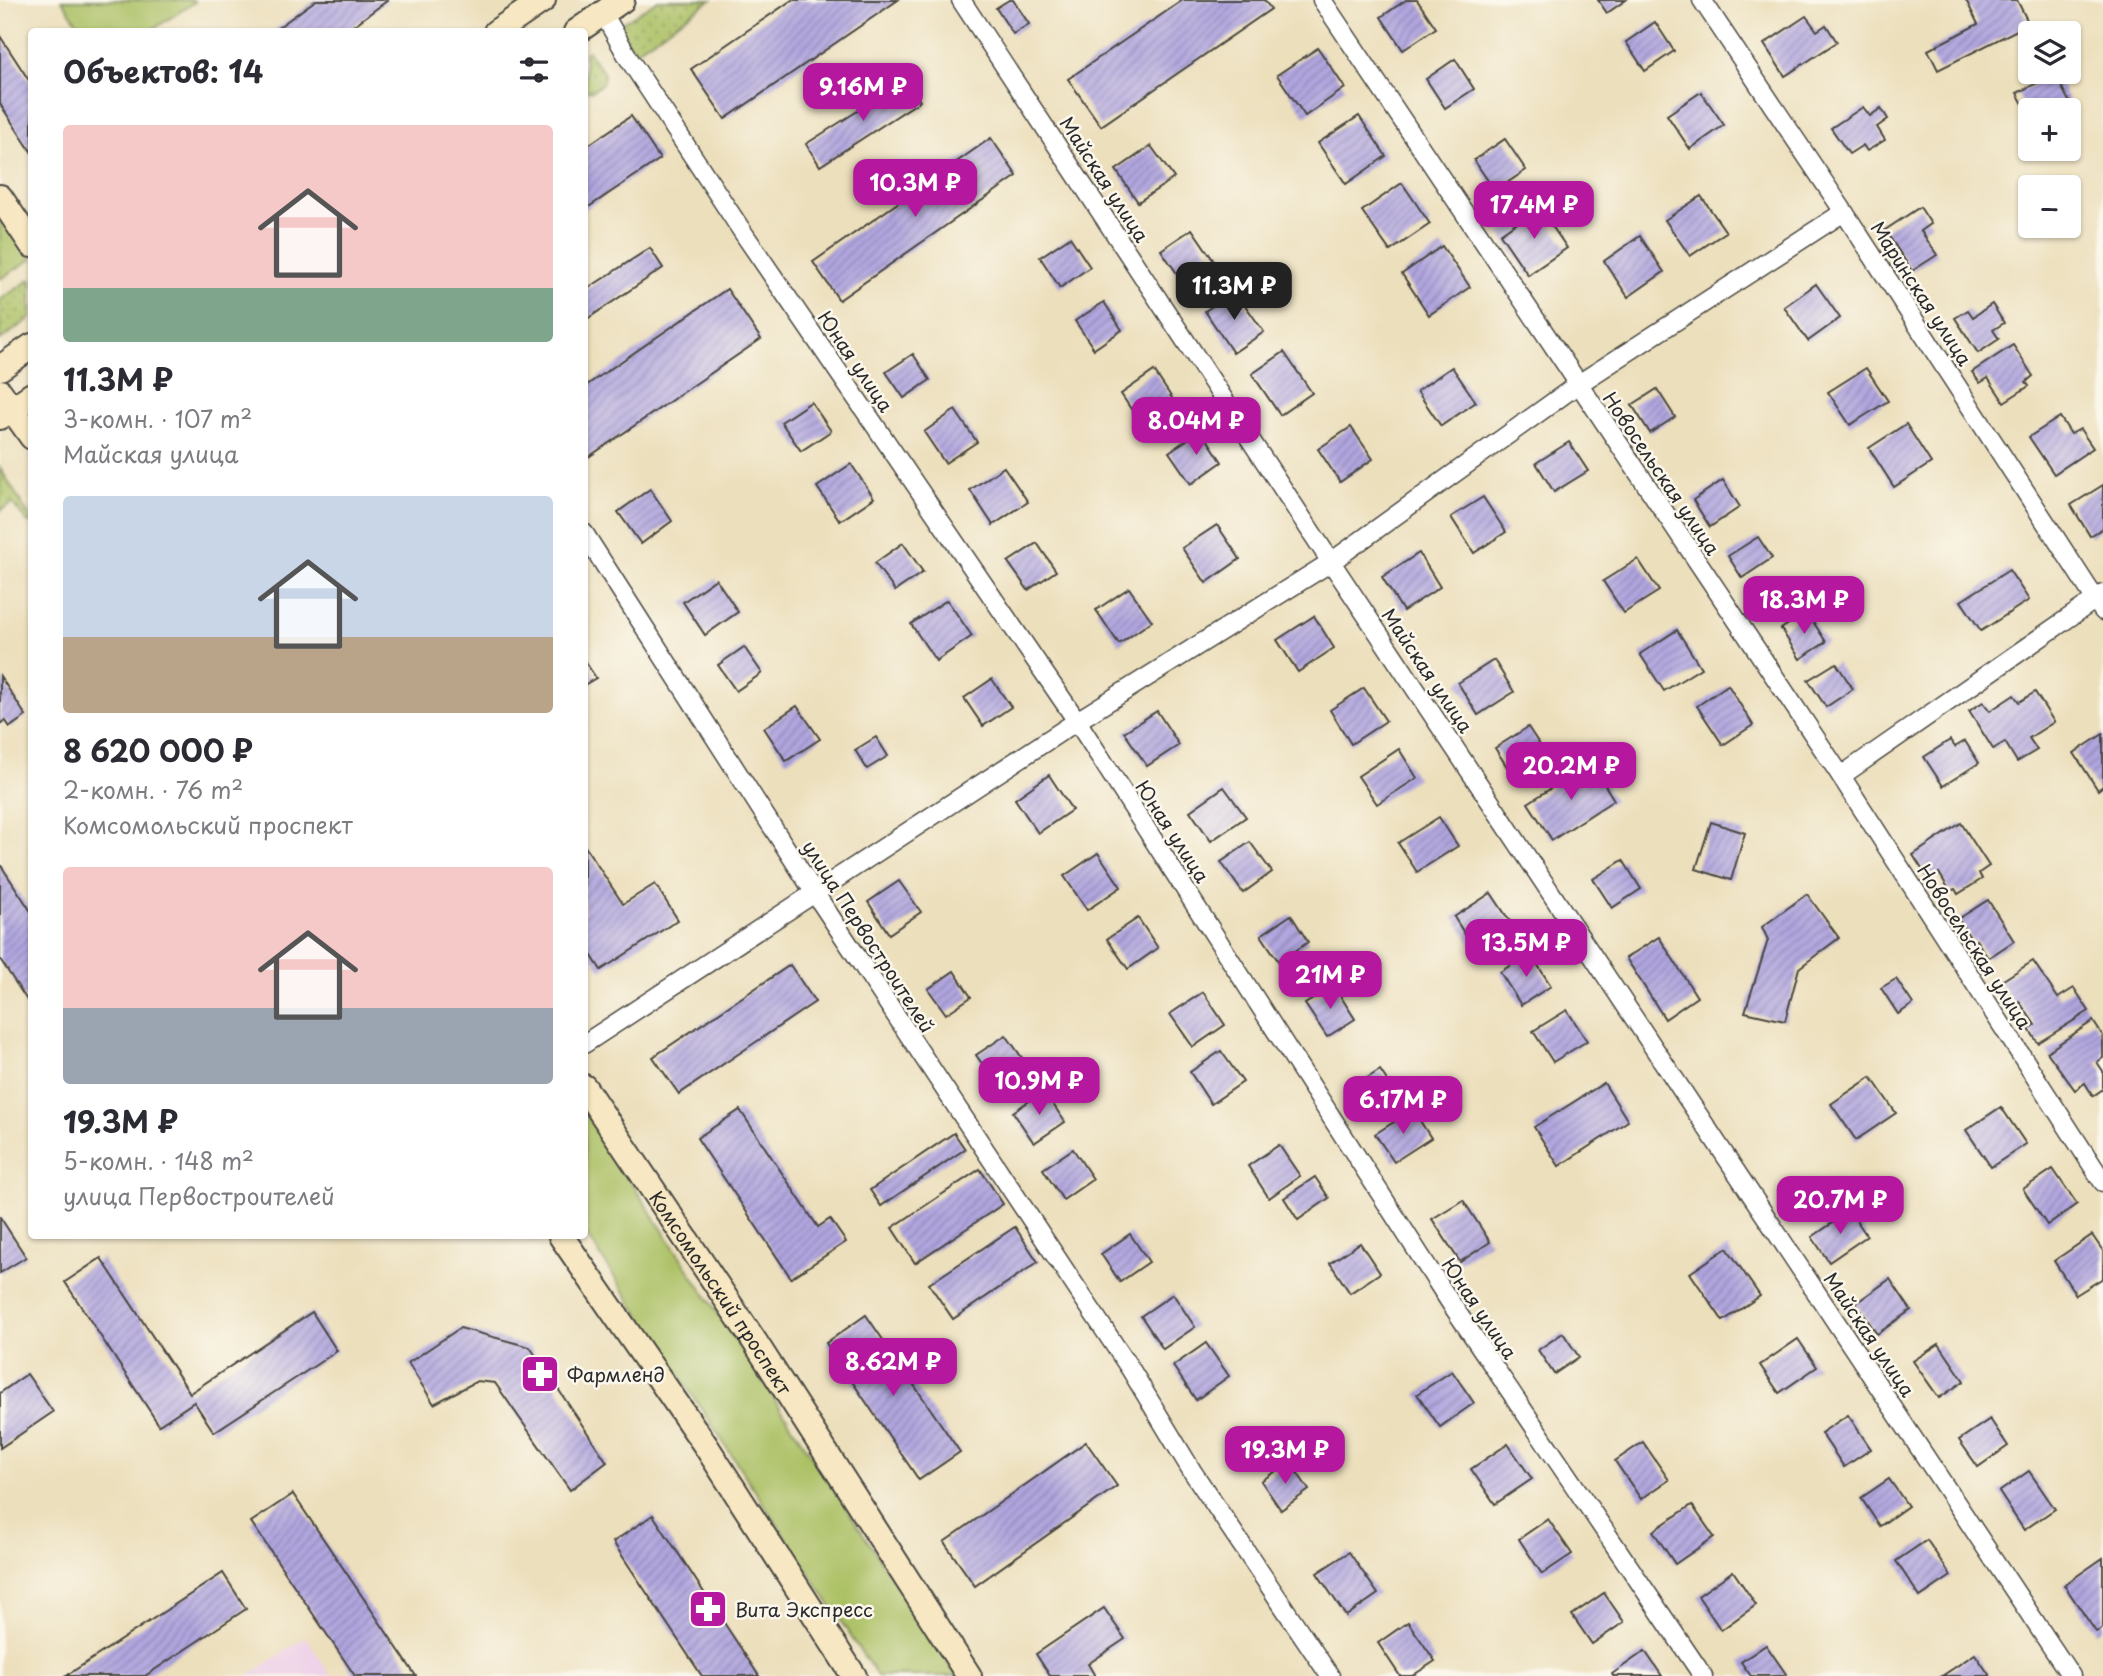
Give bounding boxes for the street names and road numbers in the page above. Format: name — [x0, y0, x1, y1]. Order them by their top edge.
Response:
street label: Майская улица — [1054, 111, 1156, 247]
street label: Маринская улица — [1865, 215, 1979, 371]
street label: Юная улица — [812, 305, 900, 417]
street label: Новосельская улица — [1597, 386, 1727, 560]
street label: Майская улица — [1376, 602, 1480, 738]
street label: Юная улица — [1129, 774, 1217, 888]
street label: улица Первостроителей — [796, 834, 942, 1038]
street label: Новосельская улица — [1911, 858, 2039, 1034]
street label: Комсомольский проспект — [643, 1185, 799, 1400]
street label: Юная улица — [1436, 1252, 1524, 1364]
street label: Майская улица — [1818, 1266, 1922, 1402]

